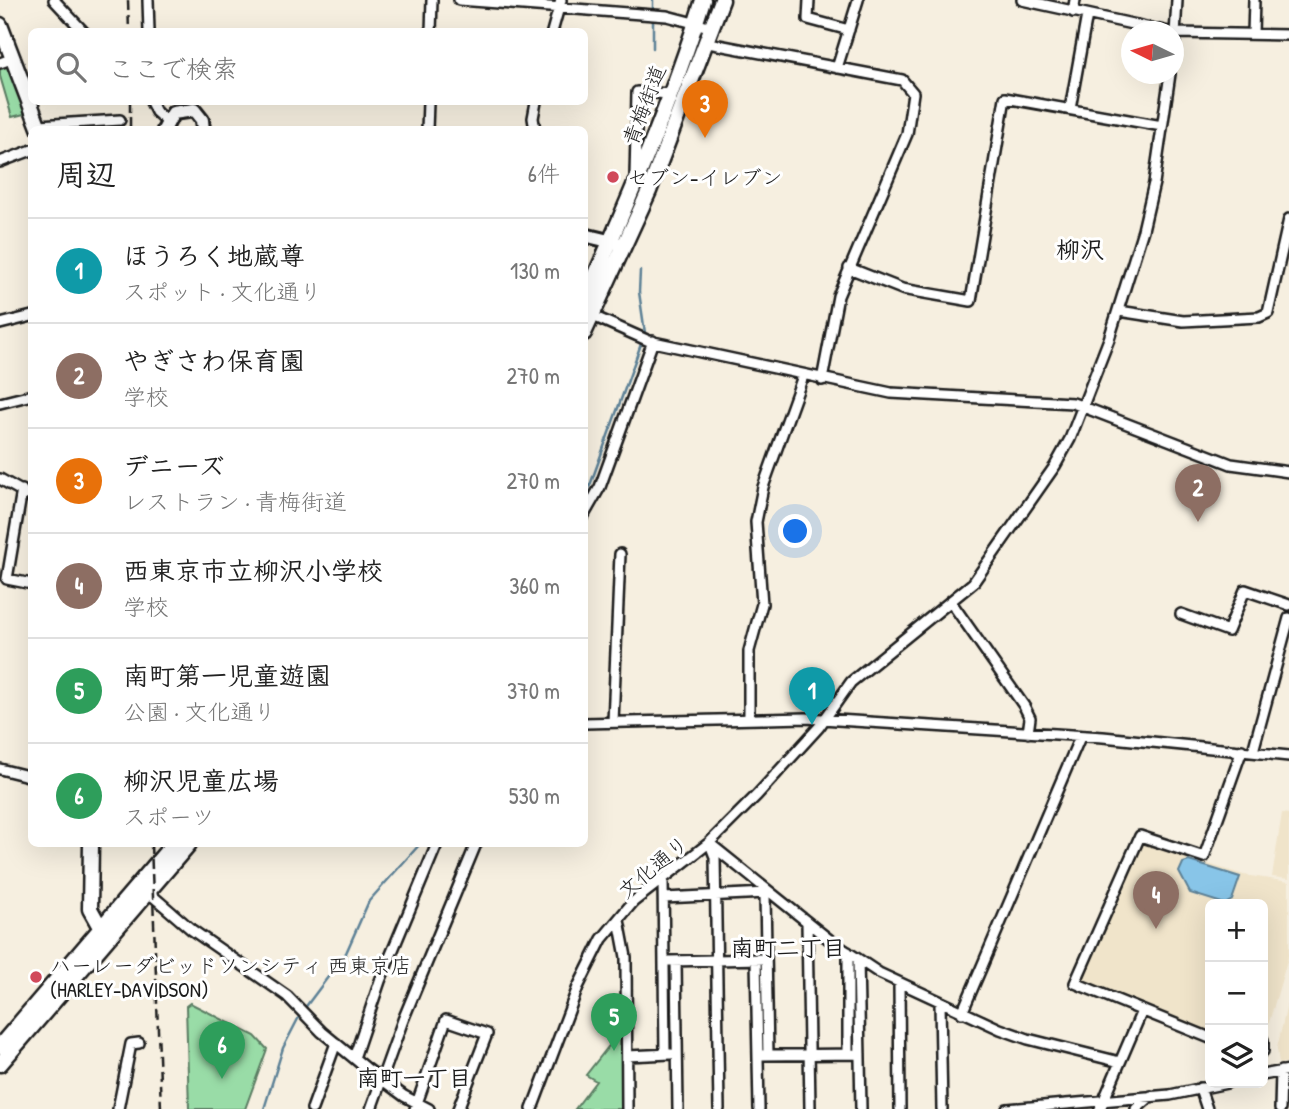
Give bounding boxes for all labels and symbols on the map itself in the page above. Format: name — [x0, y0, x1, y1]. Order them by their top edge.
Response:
north arrow — [1121, 21, 1184, 84]
street label: 青梅街道 — [615, 61, 673, 149]
pin: 3 — [682, 80, 728, 138]
place label: セブン-イレブン — [627, 163, 782, 192]
marker: セブン-イレブン — [605, 169, 621, 185]
district label: 柳沢 — [1056, 233, 1104, 265]
pin: 2 — [1175, 464, 1221, 522]
your location — [778, 514, 812, 548]
pin: 1 — [789, 667, 835, 725]
street label: 文化通り — [612, 829, 694, 905]
pin: 4 — [1133, 871, 1179, 929]
district label: 南町二丁目 — [731, 932, 846, 963]
place label: ハーレーダビッドソンシティ 西東京店 (HARLEY-DAVIDSON) — [50, 951, 411, 1004]
marker: ハーレーダビッドソンシティ 西東京店 (HARLEY-DAVIDSON) — [28, 969, 44, 985]
pin: 5 — [591, 993, 637, 1051]
pin: 6 — [199, 1021, 245, 1079]
district label: 南町一丁目 — [357, 1062, 472, 1093]

